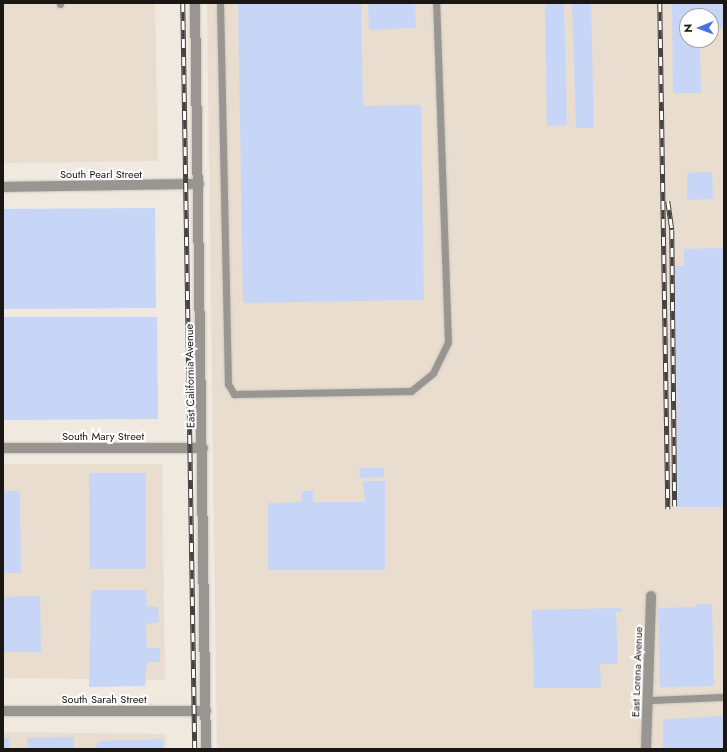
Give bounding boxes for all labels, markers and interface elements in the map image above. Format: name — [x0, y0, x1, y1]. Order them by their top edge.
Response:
north arrow — [679, 8, 719, 48]
text: N — [680, 24, 696, 33]
street label: South Pearl Street — [60, 167, 142, 181]
street label: East California Avenue — [182, 324, 198, 428]
street label: South Mary Street — [62, 429, 144, 443]
street label: East Lorena Avenue — [629, 627, 645, 717]
street label: South Sarah Street — [61, 692, 147, 706]

